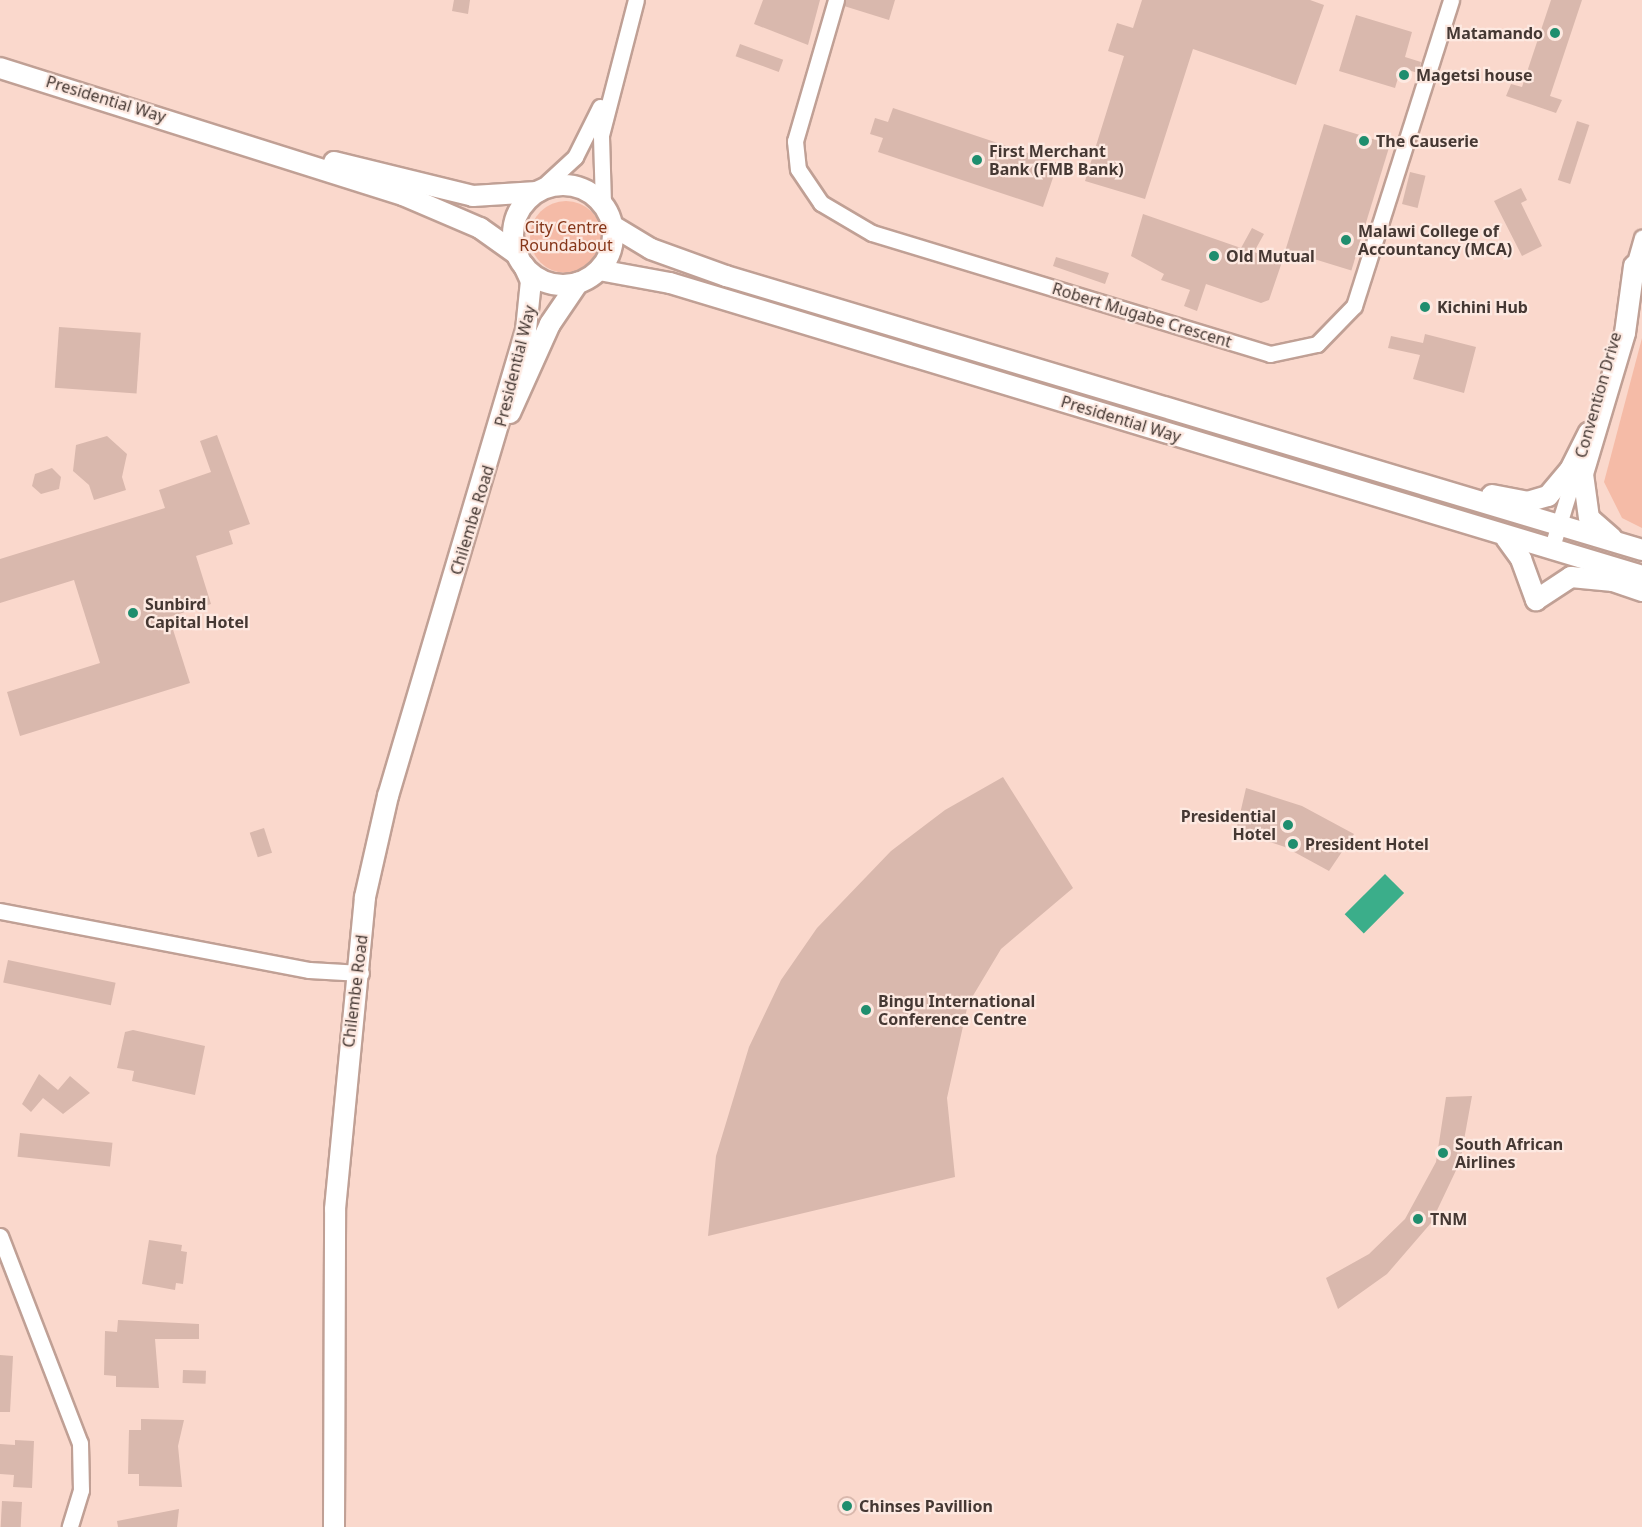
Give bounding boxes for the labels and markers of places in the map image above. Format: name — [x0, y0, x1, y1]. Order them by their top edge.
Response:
place label: Matamando — [1446, 23, 1543, 43]
marker: Matamando — [1548, 26, 1562, 40]
place label: Magetsi house — [1416, 65, 1533, 85]
marker: Magetsi house — [1397, 68, 1411, 82]
place label: The Causerie — [1376, 131, 1479, 151]
marker: The Causerie — [1357, 134, 1371, 148]
place label: First Merchant Bank (FMB Bank) — [989, 141, 1124, 179]
marker: First Merchant Bank (FMB Bank) — [970, 153, 984, 167]
place label: Malawi College of Accountancy (MCA) — [1358, 221, 1512, 259]
marker: Malawi College of Accountancy (MCA) — [1339, 233, 1353, 247]
place label: Old Mutual — [1226, 246, 1315, 266]
marker: Old Mutual — [1207, 249, 1221, 263]
place label: Kichini Hub — [1437, 297, 1528, 317]
marker: Kichini Hub — [1418, 300, 1432, 314]
place label: Sunbird Capital Hotel — [145, 594, 249, 632]
marker: Sunbird Capital Hotel — [126, 606, 140, 620]
place label: Presidential Hotel — [1181, 806, 1276, 844]
marker: Presidential Hotel — [1281, 818, 1295, 832]
place label: President Hotel — [1305, 834, 1429, 854]
marker: President Hotel — [1286, 837, 1300, 851]
place label: Bingu International Conference Centre — [878, 991, 1035, 1029]
marker: Bingu International Conference Centre — [859, 1003, 873, 1017]
place label: South African Airlines — [1455, 1134, 1563, 1172]
marker: South African Airlines — [1436, 1146, 1450, 1160]
place label: TNM — [1430, 1209, 1467, 1229]
marker: TNM — [1411, 1212, 1425, 1226]
place label: Chinses Pavillion — [859, 1496, 993, 1516]
marker: Chinses Pavillion — [840, 1499, 854, 1513]

